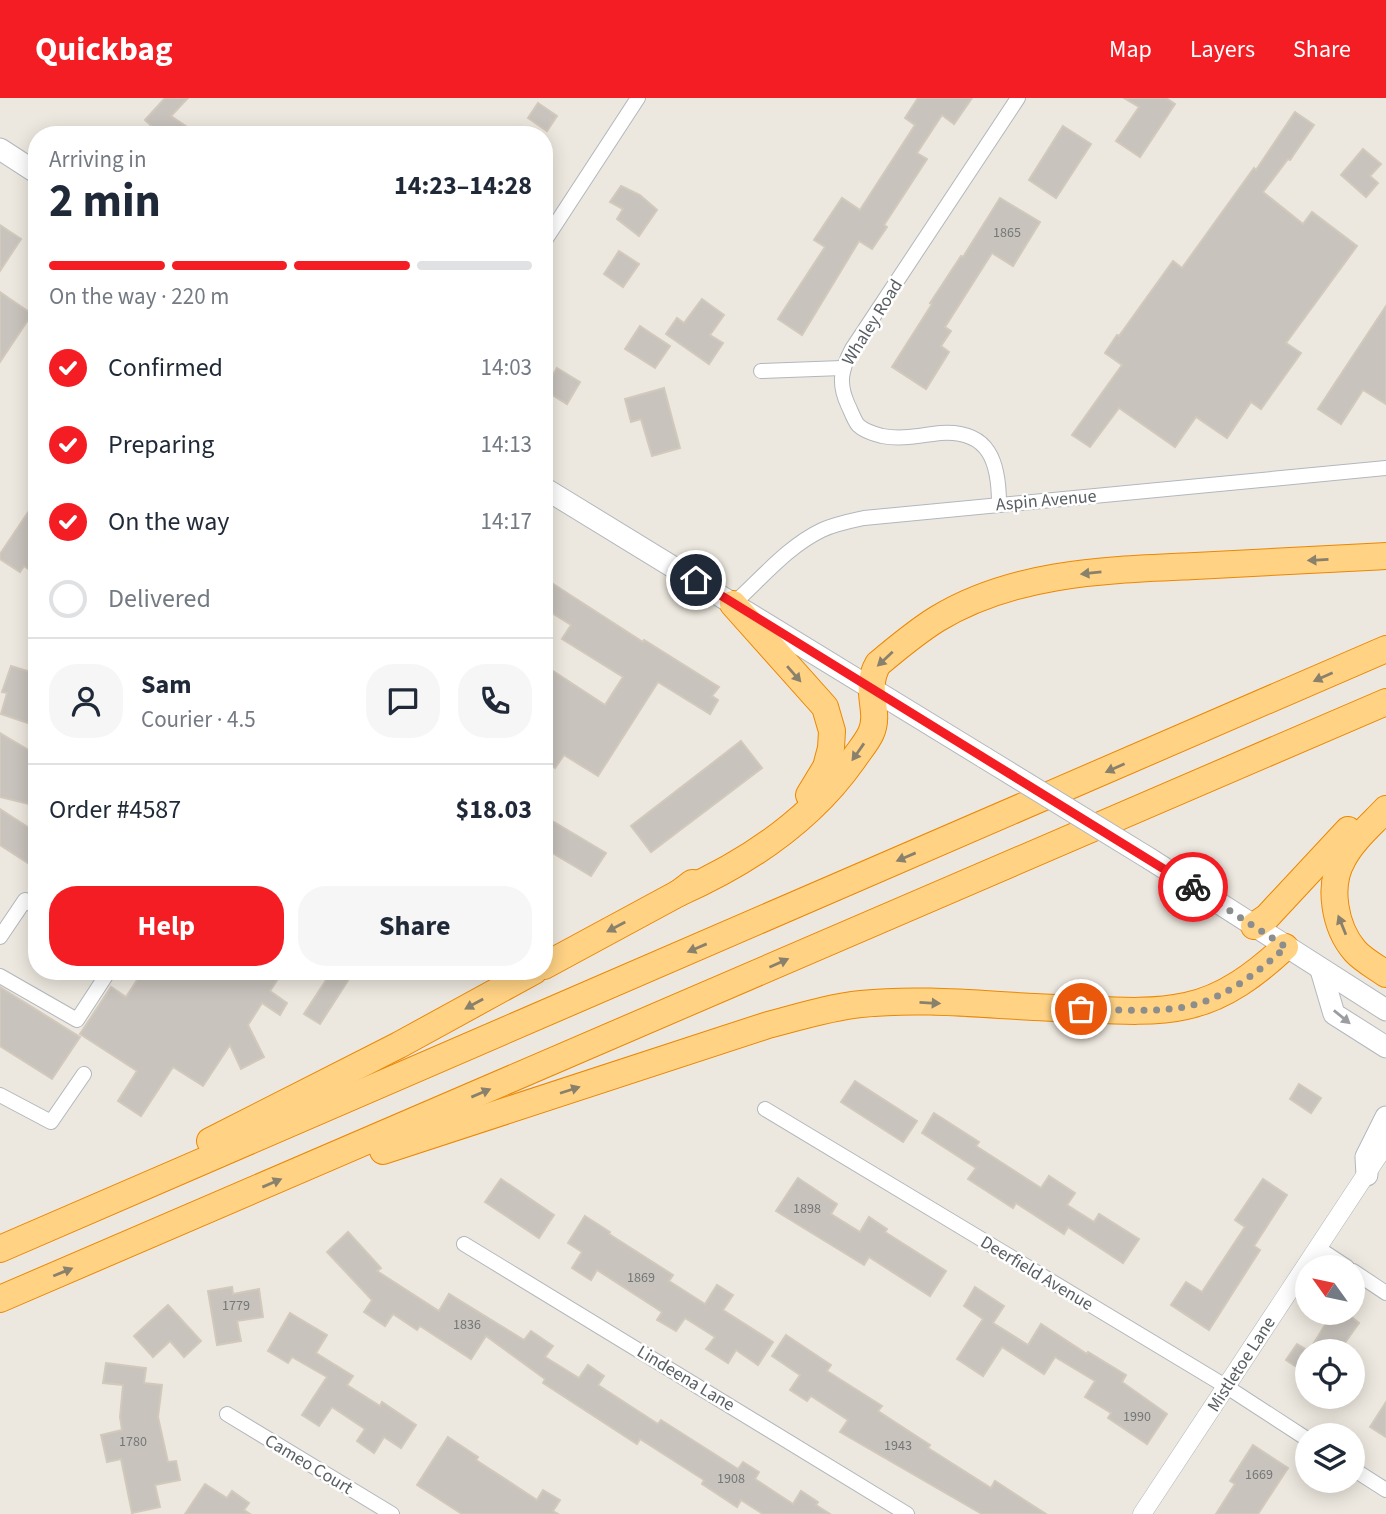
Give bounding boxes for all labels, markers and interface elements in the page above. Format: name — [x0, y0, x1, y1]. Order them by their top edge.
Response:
text: Quickbag — [35, 26, 173, 73]
text: Map — [1109, 32, 1152, 67]
text: Layers — [1190, 32, 1255, 67]
text: Share — [1293, 32, 1351, 67]
text: Arriving in — [49, 143, 147, 176]
text: 14:23–14:28 — [394, 167, 532, 204]
text: 2 min — [49, 169, 161, 234]
house number: 1865 — [993, 223, 1021, 243]
street label: Whaley Road — [836, 274, 909, 370]
text: On the way · 220 m — [49, 280, 229, 313]
icon: check — [49, 349, 87, 387]
text: Confirmed — [108, 349, 223, 386]
text: 14:03 — [481, 351, 532, 384]
icon: check — [49, 426, 87, 464]
text: Preparing — [108, 426, 214, 463]
text: 14:13 — [481, 428, 532, 461]
street label: Aspin Avenue — [995, 484, 1098, 517]
icon: check — [49, 503, 87, 541]
text: On the way — [108, 503, 229, 540]
text: 14:17 — [481, 505, 532, 538]
pin — [666, 550, 726, 610]
one-way arrow — [1307, 554, 1329, 565]
icon: home — [677, 561, 715, 599]
one-way arrow — [1080, 567, 1102, 578]
text: Delivered — [108, 580, 211, 617]
one-way arrow — [877, 650, 894, 666]
button: person — [49, 664, 123, 738]
button: chat — [366, 664, 440, 738]
button: phone — [458, 664, 532, 738]
one-way arrow — [786, 665, 801, 682]
text: Sam — [141, 666, 191, 703]
one-way arrow — [1313, 672, 1334, 683]
text: Courier · 4.5 — [141, 703, 256, 736]
one-way arrow — [851, 743, 865, 761]
one-way arrow — [1105, 762, 1125, 774]
text: Order #4587 — [49, 791, 181, 828]
text: $18.03 — [456, 791, 532, 828]
one-way arrow — [896, 851, 916, 863]
courier — [1158, 852, 1228, 922]
icon: bike — [1174, 868, 1212, 906]
button: Help — [49, 886, 284, 966]
button: Share — [298, 886, 532, 966]
one-way arrow — [1336, 914, 1347, 935]
one-way arrow — [606, 921, 626, 933]
one-way arrow — [687, 942, 707, 954]
one-way arrow — [769, 957, 789, 969]
pin — [1051, 979, 1111, 1039]
icon: bag — [1062, 990, 1100, 1028]
one-way arrow — [919, 997, 941, 1008]
one-way arrow — [464, 998, 484, 1010]
one-way arrow — [1333, 1010, 1351, 1025]
one-way arrow — [559, 1085, 580, 1095]
one-way arrow — [471, 1087, 491, 1099]
one-way arrow — [262, 1177, 282, 1189]
house number: 1898 — [793, 1199, 821, 1219]
street label: Deerfield Avenue — [976, 1230, 1098, 1317]
north arrow — [1295, 1255, 1365, 1325]
map controls — [1295, 1255, 1365, 1493]
one-way arrow — [53, 1267, 74, 1278]
house number: 1869 — [627, 1268, 655, 1288]
house number: 1779 — [222, 1296, 250, 1316]
street label: Mistletoe Lane — [1201, 1312, 1282, 1417]
house number: 1836 — [453, 1315, 481, 1335]
street label: Lindeena Lane — [632, 1339, 739, 1418]
button: locate — [1295, 1339, 1365, 1409]
house number: 1990 — [1123, 1407, 1151, 1427]
button: layers — [1295, 1423, 1365, 1493]
street label: Cameo Court — [260, 1428, 357, 1501]
house number: 1780 — [119, 1432, 147, 1452]
house number: 1943 — [884, 1436, 912, 1456]
house number: 1669 — [1245, 1465, 1273, 1485]
house number: 1908 — [717, 1469, 745, 1489]

